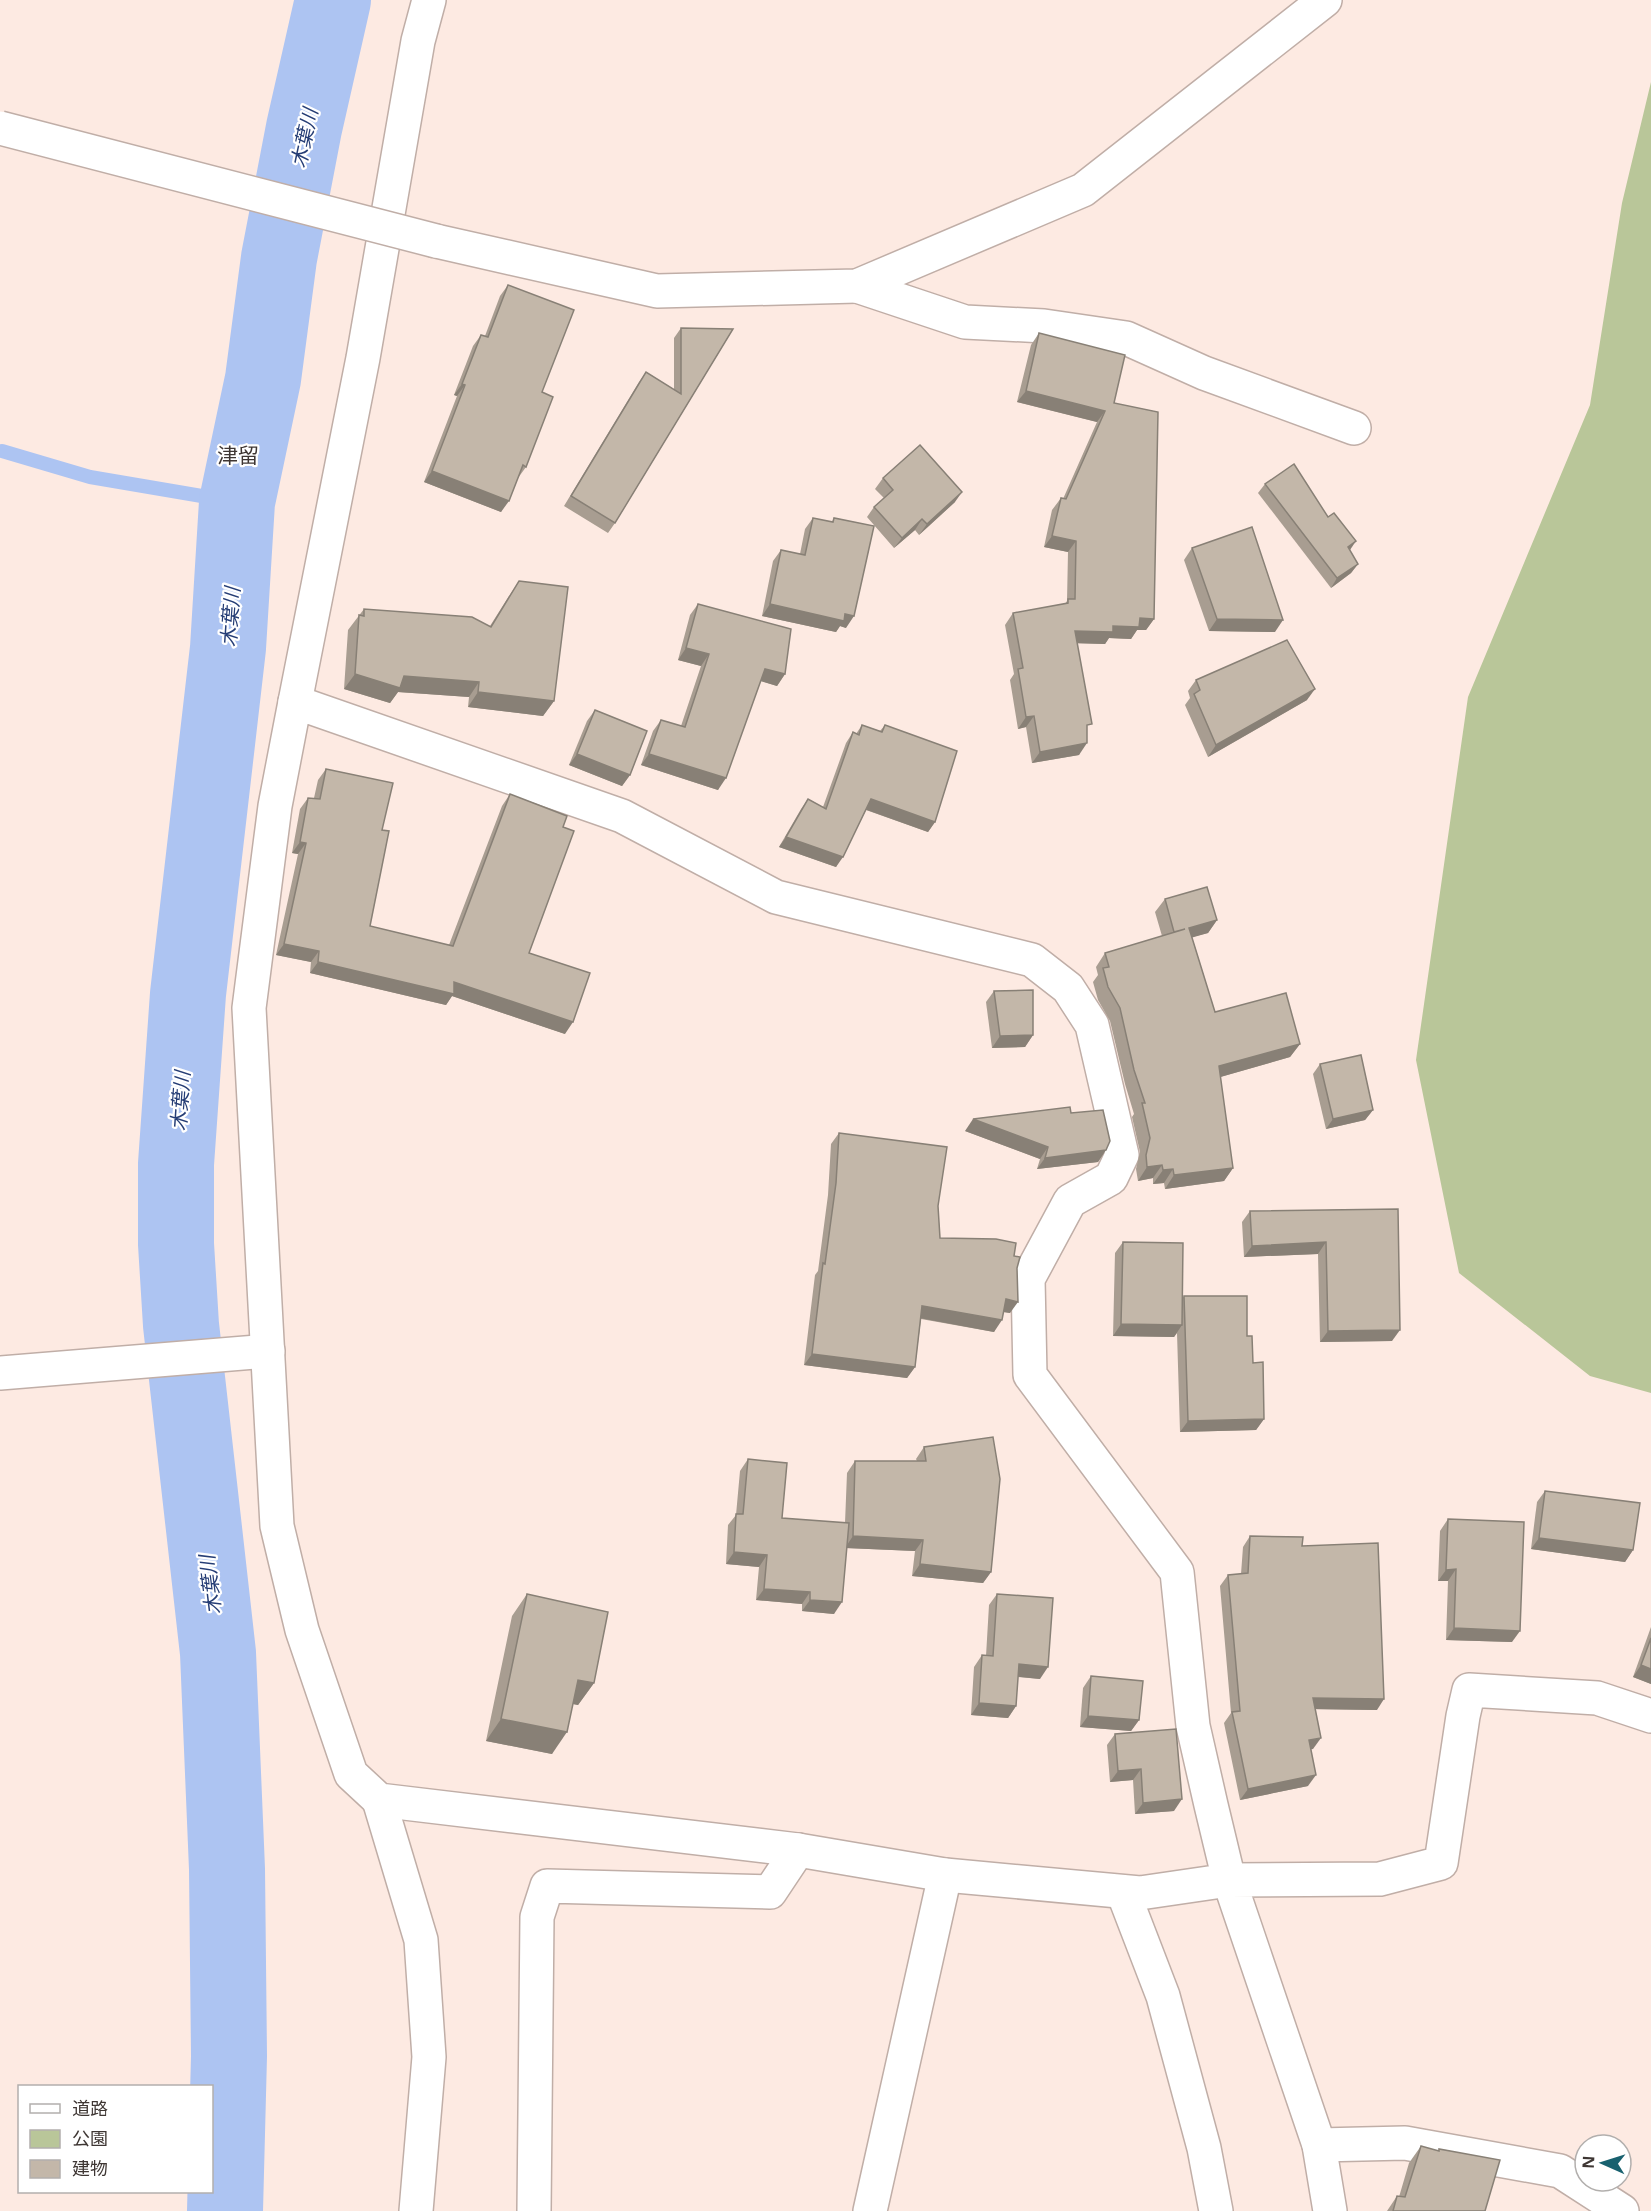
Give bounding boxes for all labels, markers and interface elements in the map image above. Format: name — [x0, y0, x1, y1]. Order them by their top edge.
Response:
water label: 木葉川 — [285, 104, 324, 170]
district label: 津留 — [217, 441, 259, 469]
water label: 木葉川 — [214, 584, 246, 648]
water label: 木葉川 — [164, 1068, 196, 1132]
water label: 木葉川 — [193, 1552, 227, 1616]
legend — [18, 2085, 213, 2193]
text: 道路 — [72, 2096, 108, 2120]
text: 公園 — [72, 2126, 108, 2150]
north arrow — [1573, 2133, 1633, 2193]
text: N — [1577, 2155, 1599, 2169]
text: 建物 — [72, 2156, 108, 2180]

